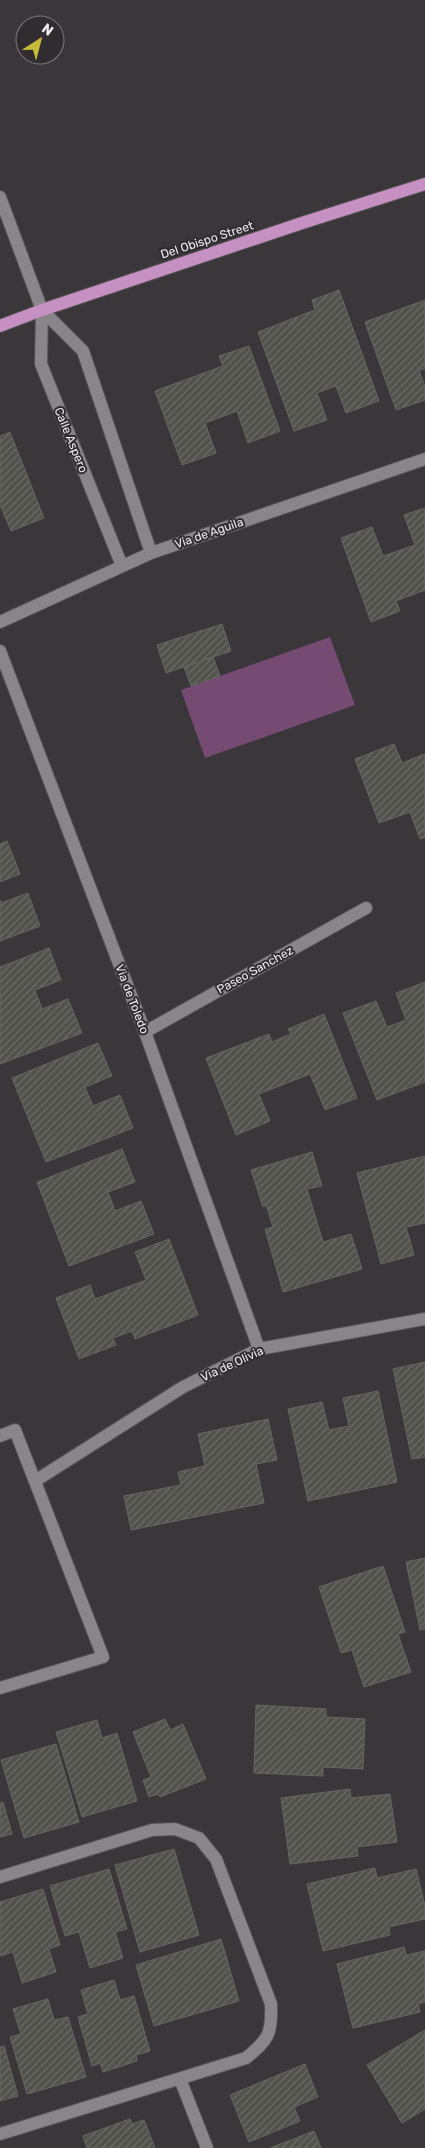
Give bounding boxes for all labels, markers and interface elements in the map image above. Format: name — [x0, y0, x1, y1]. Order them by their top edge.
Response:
north arrow — [15, 15, 65, 65]
text: N — [38, 20, 56, 40]
street label: Del Obispo Street — [159, 218, 255, 262]
street label: Calle Aspero — [52, 405, 90, 475]
street label: Via de Aguila — [173, 515, 245, 551]
street label: Paseo Sanchez — [214, 943, 296, 997]
street label: Via de Toledo — [112, 962, 152, 1036]
street label: Via de Olivia — [199, 1343, 265, 1385]

